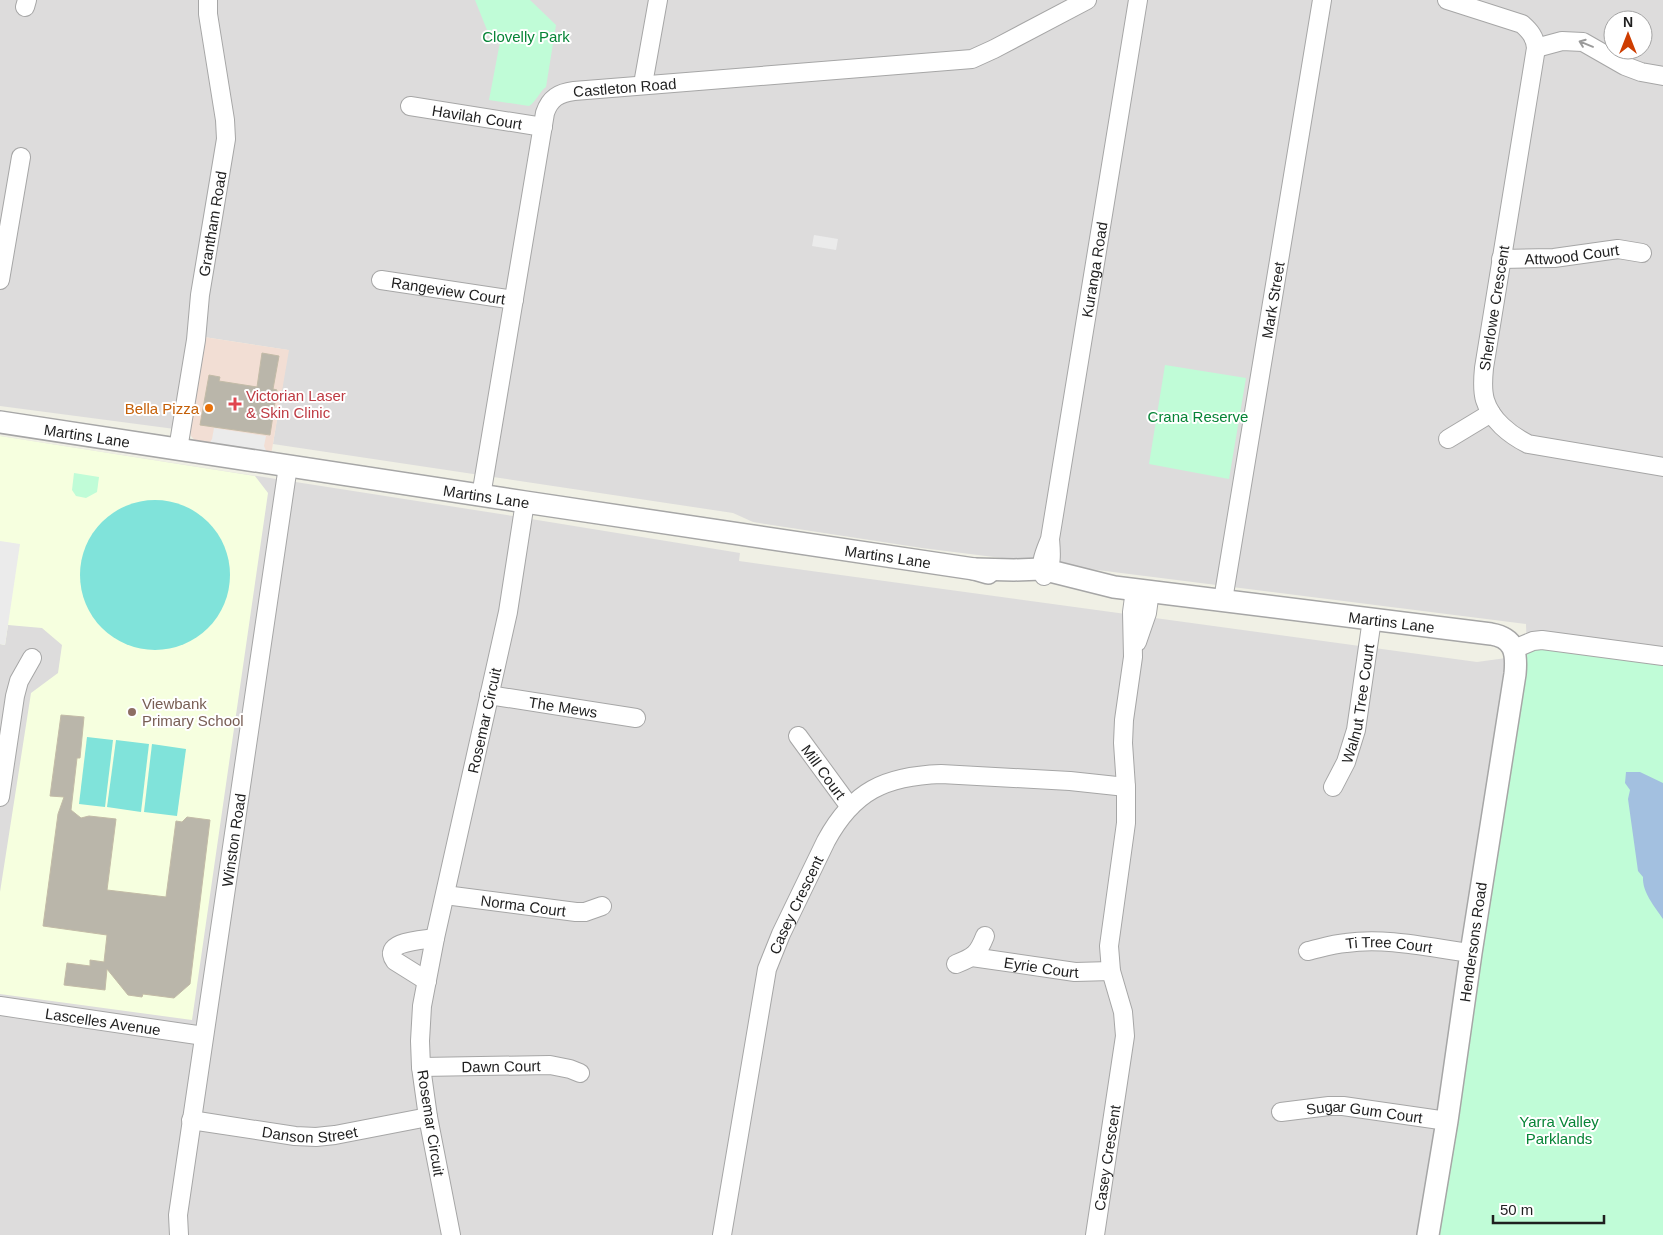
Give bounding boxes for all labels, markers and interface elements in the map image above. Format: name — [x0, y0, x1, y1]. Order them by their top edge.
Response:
north arrow — [1603, 10, 1653, 60]
text: N — [1623, 14, 1633, 30]
park label: Clovelly Park — [482, 28, 570, 45]
one-way arrow — [1579, 39, 1594, 48]
street label: Castleton Road — [572, 74, 677, 100]
street label: Havilah Court — [431, 101, 524, 132]
street label: Grantham Road — [195, 170, 229, 278]
street label: Kuranga Road — [1078, 220, 1110, 319]
street label: Attwood Court — [1524, 240, 1621, 267]
street label: Sherlowe Crescent — [1476, 243, 1512, 372]
street label: Mark Street — [1258, 260, 1287, 340]
street label: Rangeview Court — [390, 273, 507, 307]
place label: Victorian Laser & Skin Clinic — [246, 387, 346, 421]
marker: Victorian Laser & Skin Clinic — [228, 397, 242, 411]
place label: Bella Pizza — [125, 400, 200, 417]
marker: Bella Pizza — [203, 402, 215, 414]
park label: Crana Reserve — [1148, 408, 1248, 425]
street label: Martins Lane — [43, 420, 131, 450]
street label: Martins Lane — [442, 481, 531, 511]
street label: Martins Lane — [844, 541, 932, 571]
street label: Martins Lane — [1348, 608, 1436, 635]
street label: Walnut Tree Court — [1338, 642, 1377, 765]
street label: Rosemar Circuit — [464, 665, 504, 775]
street label: The Mews — [528, 693, 599, 720]
place label: Viewbank Primary School — [142, 695, 244, 729]
marker: Viewbank Primary School — [126, 706, 138, 718]
street label: Mill Court — [798, 741, 850, 803]
street label: Winston Road — [218, 792, 248, 888]
street label: Casey Crescent — [765, 852, 826, 957]
street label: Hendersons Road — [1456, 881, 1490, 1003]
street label: Norma Court — [480, 891, 568, 919]
street label: Ti Tree Court — [1345, 933, 1434, 956]
street label: Eyrie Court — [1003, 953, 1080, 981]
street label: Lascelles Avenue — [44, 1004, 162, 1038]
street label: Dawn Court — [461, 1057, 542, 1075]
street label: Rosemar Circuit — [414, 1069, 448, 1178]
street label: Sugar Gum Court — [1305, 1097, 1425, 1126]
street label: Casey Crescent — [1090, 1103, 1123, 1212]
park label: Yarra Valley Parklands — [1519, 1113, 1599, 1147]
street label: Danson Street — [261, 1122, 360, 1146]
scale bar — [1493, 1192, 1604, 1224]
text: 50 m — [1500, 1201, 1533, 1218]

